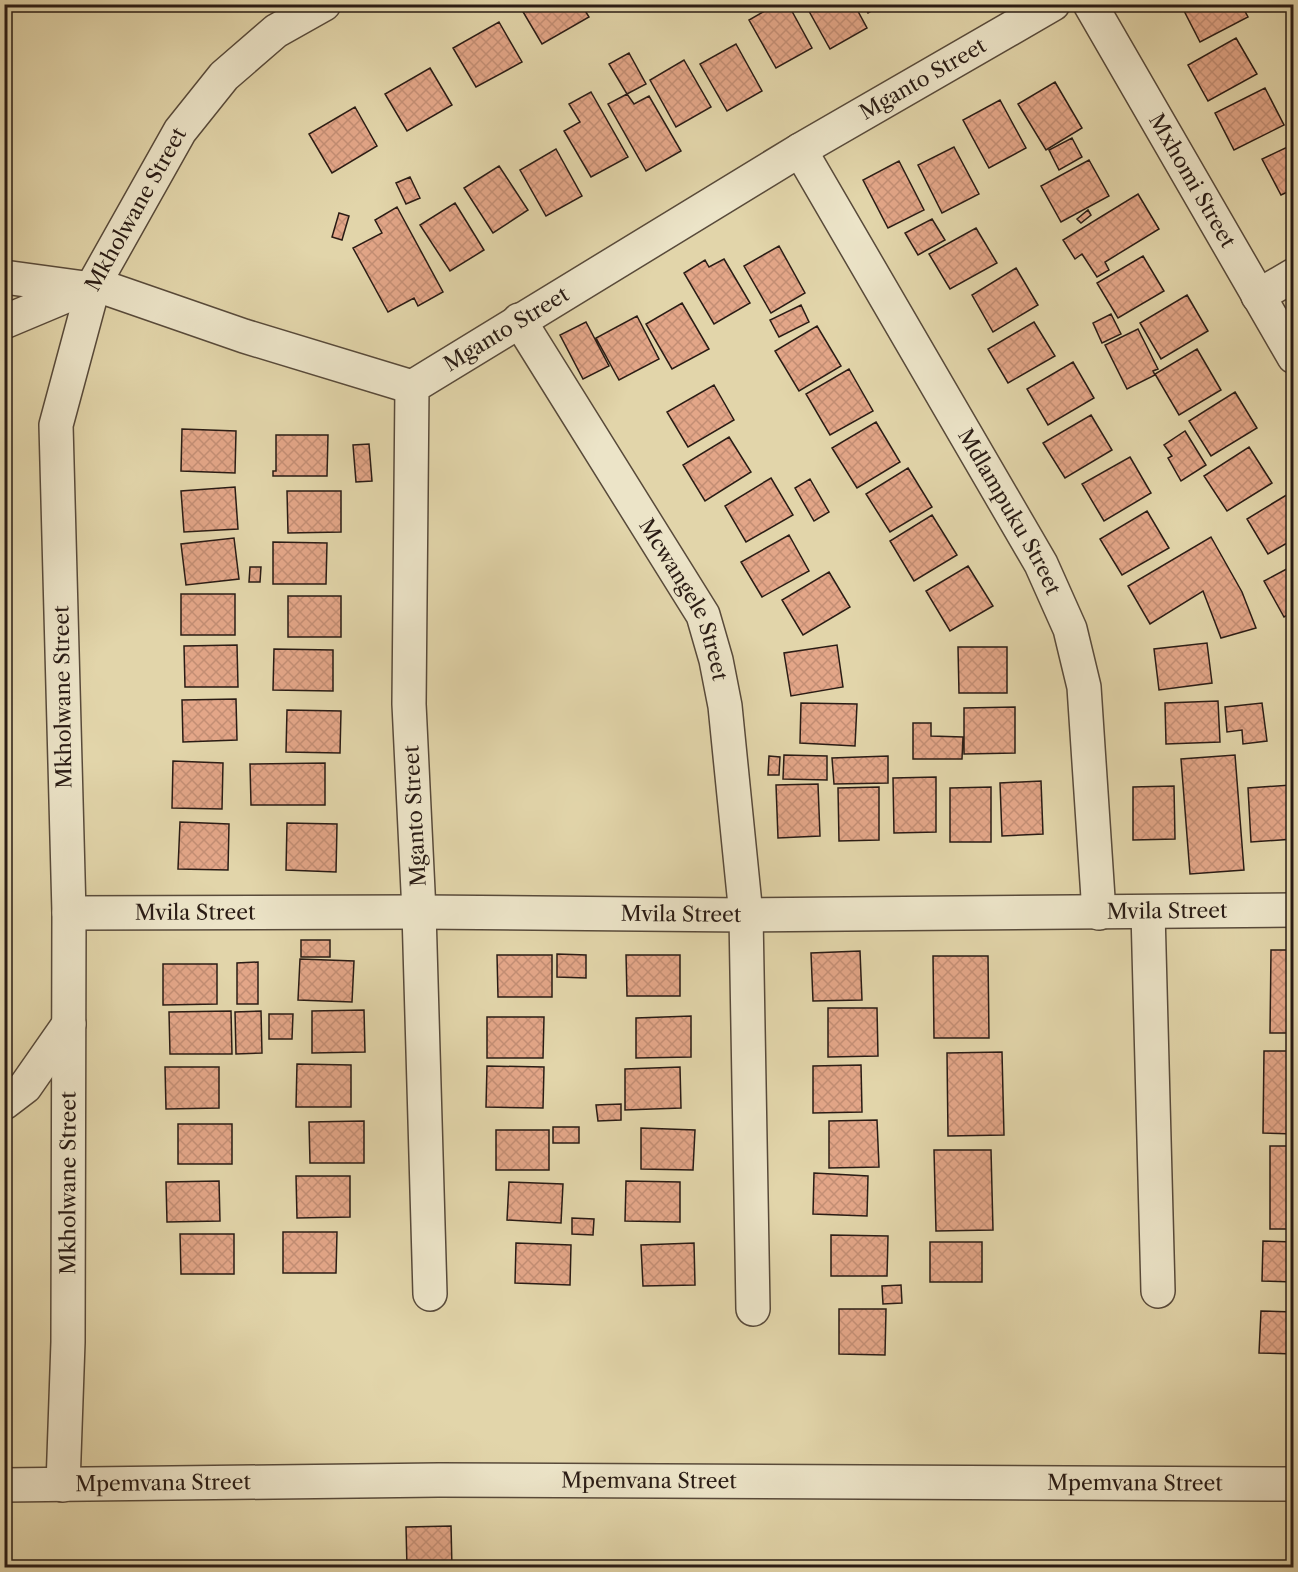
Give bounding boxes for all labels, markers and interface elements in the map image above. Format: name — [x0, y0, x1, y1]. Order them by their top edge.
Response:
street label: Mganto Street — [855, 32, 991, 125]
street label: Mxhomi Street — [1144, 109, 1241, 252]
street label: Mkholwane Street — [80, 122, 192, 295]
street label: Mganto Street — [439, 281, 574, 377]
street label: Mdlampuku Street — [953, 424, 1066, 599]
street label: Mcwangele Street — [634, 514, 733, 683]
street label: Mkholwane Street — [48, 605, 77, 789]
street label: Mganto Street — [398, 744, 431, 887]
street label: Mvila Street — [1106, 898, 1228, 924]
street label: Mvila Street — [135, 899, 256, 925]
street label: Mvila Street — [621, 901, 742, 927]
street label: Mkholwane Street — [55, 1091, 81, 1275]
street label: Mpemvana Street — [561, 1468, 737, 1493]
street label: Mpemvana Street — [75, 1469, 252, 1496]
street label: Mpemvana Street — [1047, 1470, 1223, 1496]

